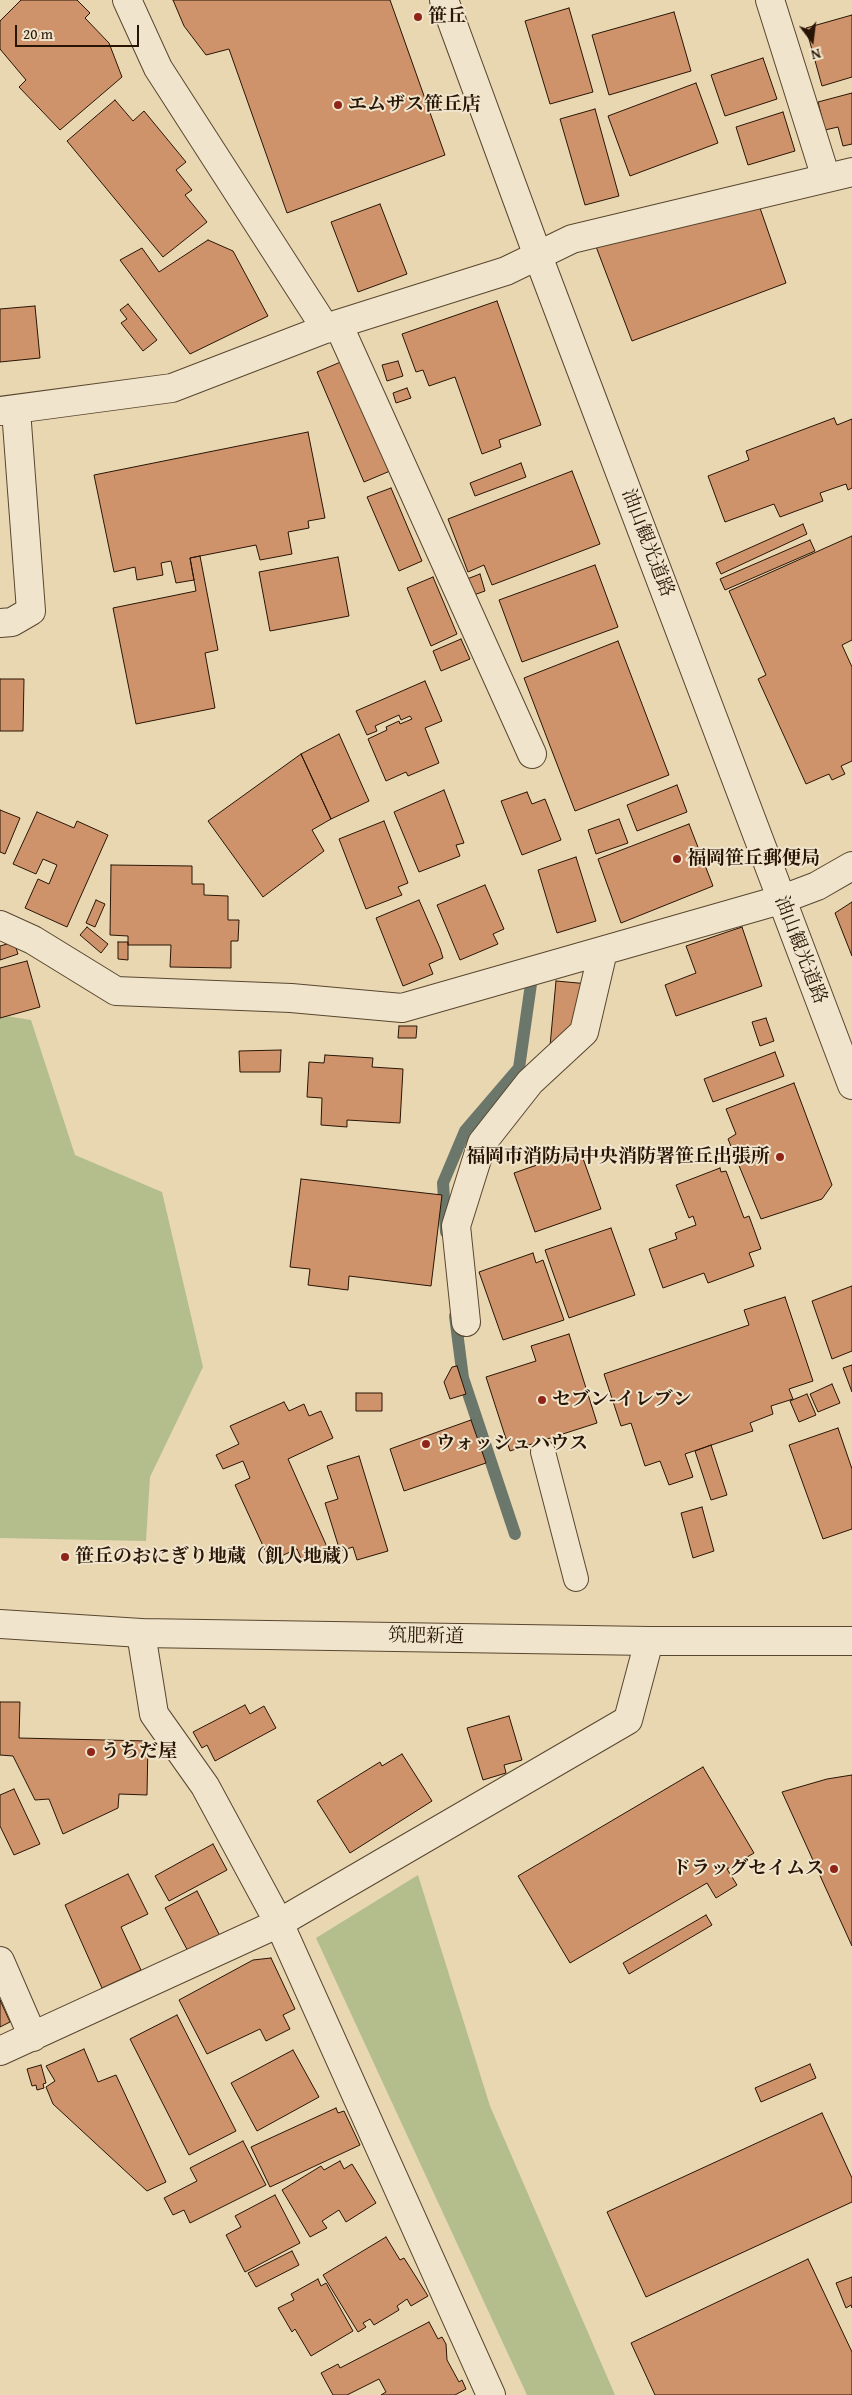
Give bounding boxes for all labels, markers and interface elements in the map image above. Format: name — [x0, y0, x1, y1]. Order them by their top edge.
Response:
place label: 笹丘 — [428, 6, 466, 28]
marker: 笹丘 — [412, 11, 424, 23]
scale bar — [18, 15, 141, 47]
north arrow — [787, 15, 837, 65]
text: 20 m — [23, 23, 53, 44]
text: N — [809, 44, 823, 65]
place label: エムザス笹丘店 — [348, 94, 481, 116]
marker: エムザス笹丘店 — [332, 99, 344, 111]
street label: 油山観光道路 — [616, 486, 678, 600]
place label: 福岡笹丘郵便局 — [687, 848, 820, 870]
marker: 福岡笹丘郵便局 — [671, 853, 683, 865]
street label: 油山観光道路 — [769, 893, 831, 1007]
place label: 福岡市消防局中央消防署笹丘出張所 — [466, 1146, 770, 1168]
marker: 福岡市消防局中央消防署笹丘出張所 — [774, 1151, 786, 1163]
place label: セブン-イレブン — [552, 1389, 692, 1411]
marker: セブン-イレブン — [536, 1394, 548, 1406]
place label: ウォッシュハウス — [436, 1433, 588, 1455]
marker: ウォッシュハウス — [420, 1438, 432, 1450]
place label: 笹丘のおにぎり地蔵（飢人地蔵） — [75, 1546, 360, 1568]
marker: 笹丘のおにぎり地蔵（飢人地蔵） — [59, 1551, 71, 1563]
street label: 筑肥新道 — [388, 1625, 464, 1649]
place label: うちだ屋 — [101, 1741, 177, 1763]
marker: うちだ屋 — [85, 1746, 97, 1758]
place label: ドラッグセイムス — [672, 1858, 824, 1880]
marker: ドラッグセイムス — [828, 1863, 840, 1875]

